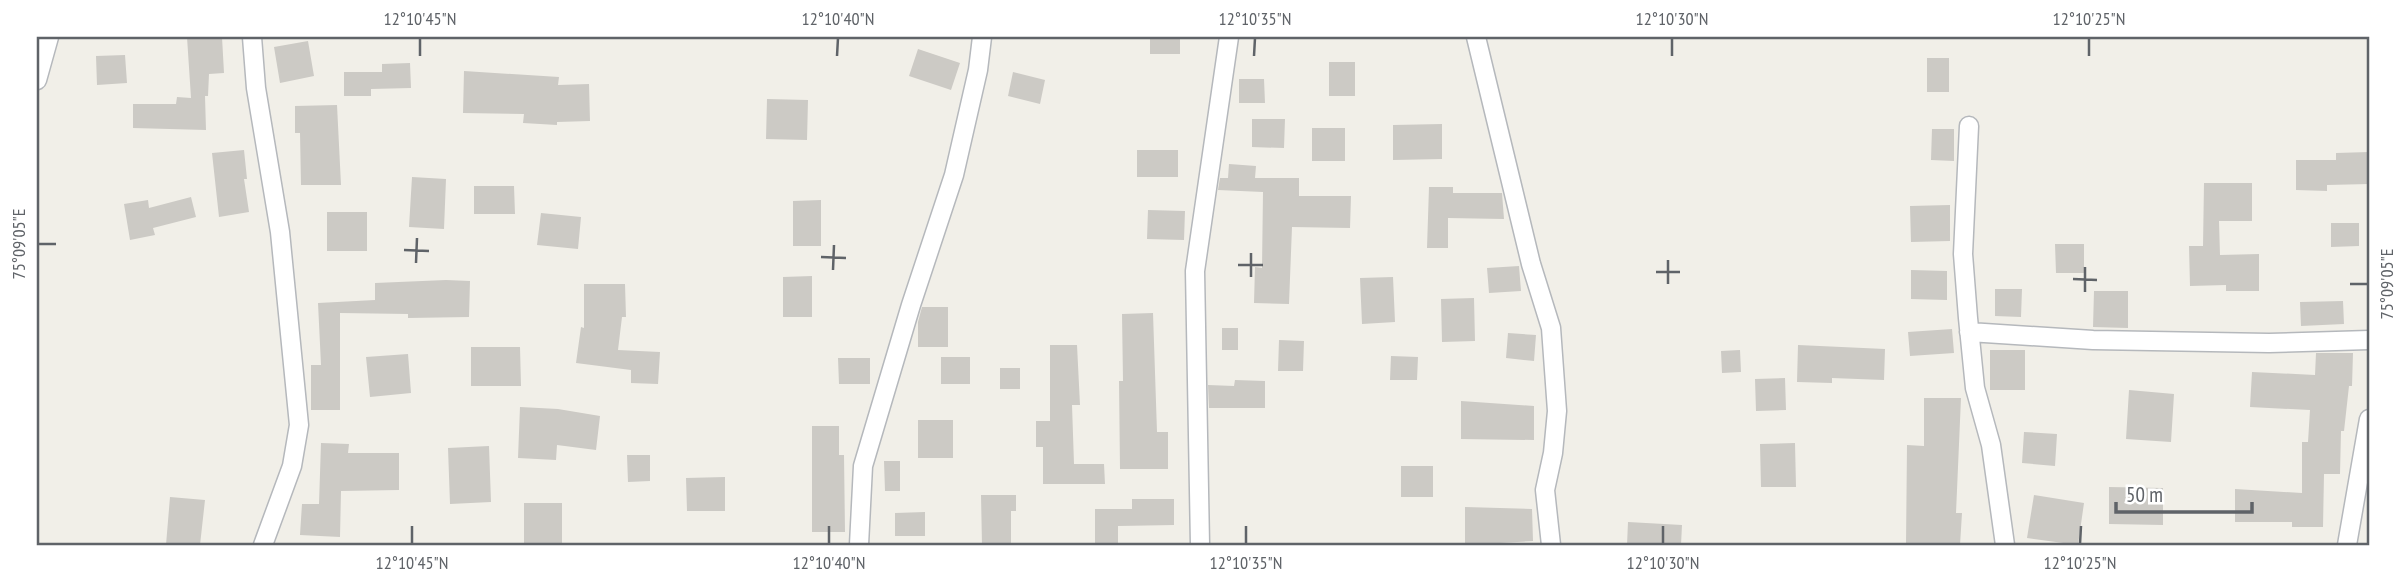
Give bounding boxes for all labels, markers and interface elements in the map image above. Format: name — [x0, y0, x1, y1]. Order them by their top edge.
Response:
text: 12°10'45"N — [384, 7, 456, 30]
text: 12°10'40"N — [802, 7, 874, 30]
text: 12°10'35"N — [1219, 7, 1291, 30]
text: 12°10'30"N — [1636, 7, 1708, 30]
text: 12°10'25"N — [2053, 7, 2125, 30]
text: 75°09'05"E — [7, 209, 30, 279]
text: 75°09'05"E — [2375, 249, 2398, 319]
scale bar — [2116, 470, 2252, 514]
text: 50 m — [2126, 481, 2163, 508]
text: 12°10'45"N — [376, 551, 448, 574]
text: 12°10'40"N — [793, 551, 865, 574]
text: 12°10'35"N — [1210, 551, 1282, 574]
text: 12°10'30"N — [1627, 551, 1699, 574]
text: 12°10'25"N — [2044, 551, 2116, 574]

